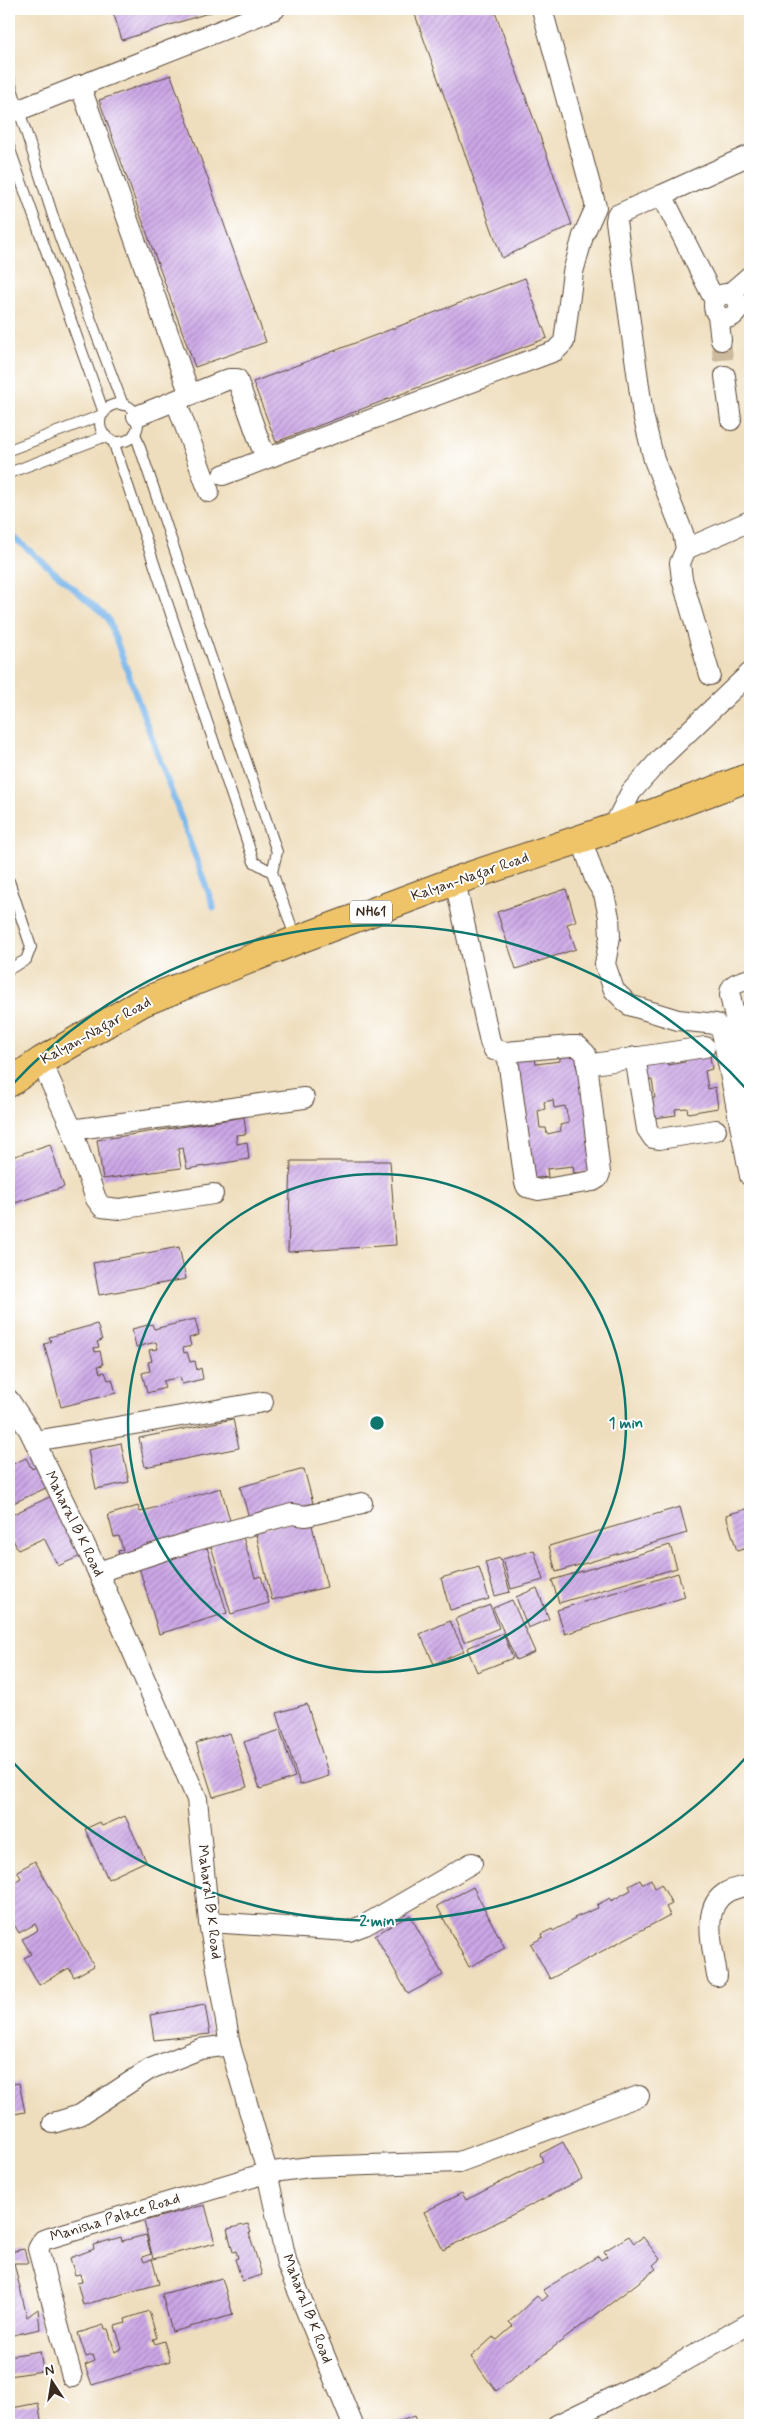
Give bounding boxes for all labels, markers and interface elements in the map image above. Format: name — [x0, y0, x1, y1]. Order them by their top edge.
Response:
street label: Kalyan-Nagar Road — [408, 847, 532, 907]
road number: NH61 — [350, 900, 392, 924]
street label: Kalyan-Nagar Road — [37, 992, 155, 1071]
centre of rings — [368, 1414, 386, 1432]
text: 1 min — [609, 1414, 643, 1434]
street label: Maharal B K Road — [40, 1468, 108, 1580]
street label: Maharal B K Road — [192, 1844, 226, 1960]
text: 2 min — [359, 1912, 395, 1932]
street label: Manisha Palace Road — [48, 2189, 182, 2247]
street label: Maharal B K Road — [277, 2252, 337, 2366]
north arrow — [28, 2356, 78, 2406]
text: N — [43, 2360, 56, 2380]

